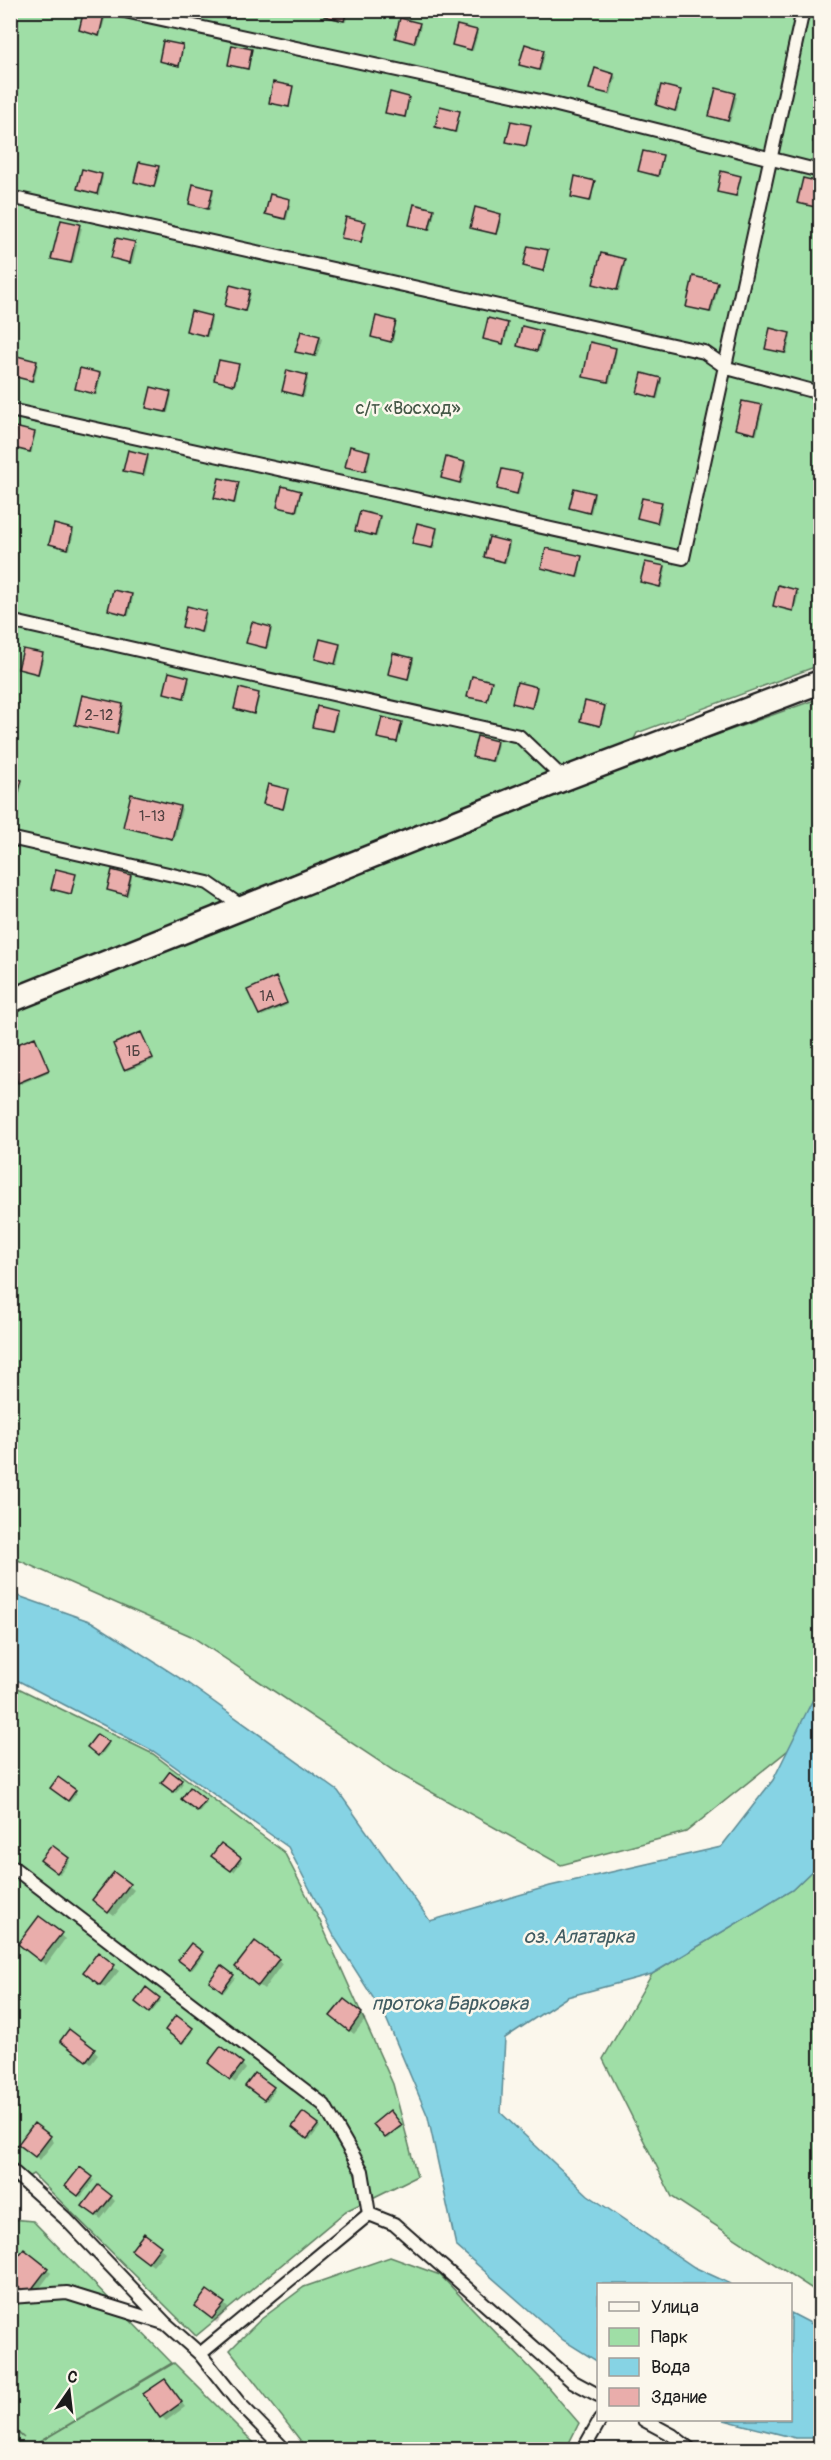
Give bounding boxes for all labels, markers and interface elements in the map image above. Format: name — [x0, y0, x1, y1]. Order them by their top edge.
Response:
park label: с/т «Восход» — [355, 397, 461, 420]
house number: 2-12 — [84, 706, 114, 725]
house number: 1-13 — [139, 807, 165, 826]
house number: 1А — [259, 987, 275, 1006]
house number: 1Б — [126, 1042, 140, 1061]
water label: оз. Алатарка — [524, 1924, 636, 1949]
water label: протока Барковка — [372, 1991, 530, 2016]
legend — [597, 2283, 792, 2421]
text: Улица — [651, 2296, 699, 2319]
text: Парк — [651, 2326, 688, 2349]
text: Вода — [651, 2356, 690, 2379]
north arrow — [39, 2361, 99, 2421]
text: С — [65, 2367, 80, 2388]
text: Здание — [651, 2386, 707, 2409]

